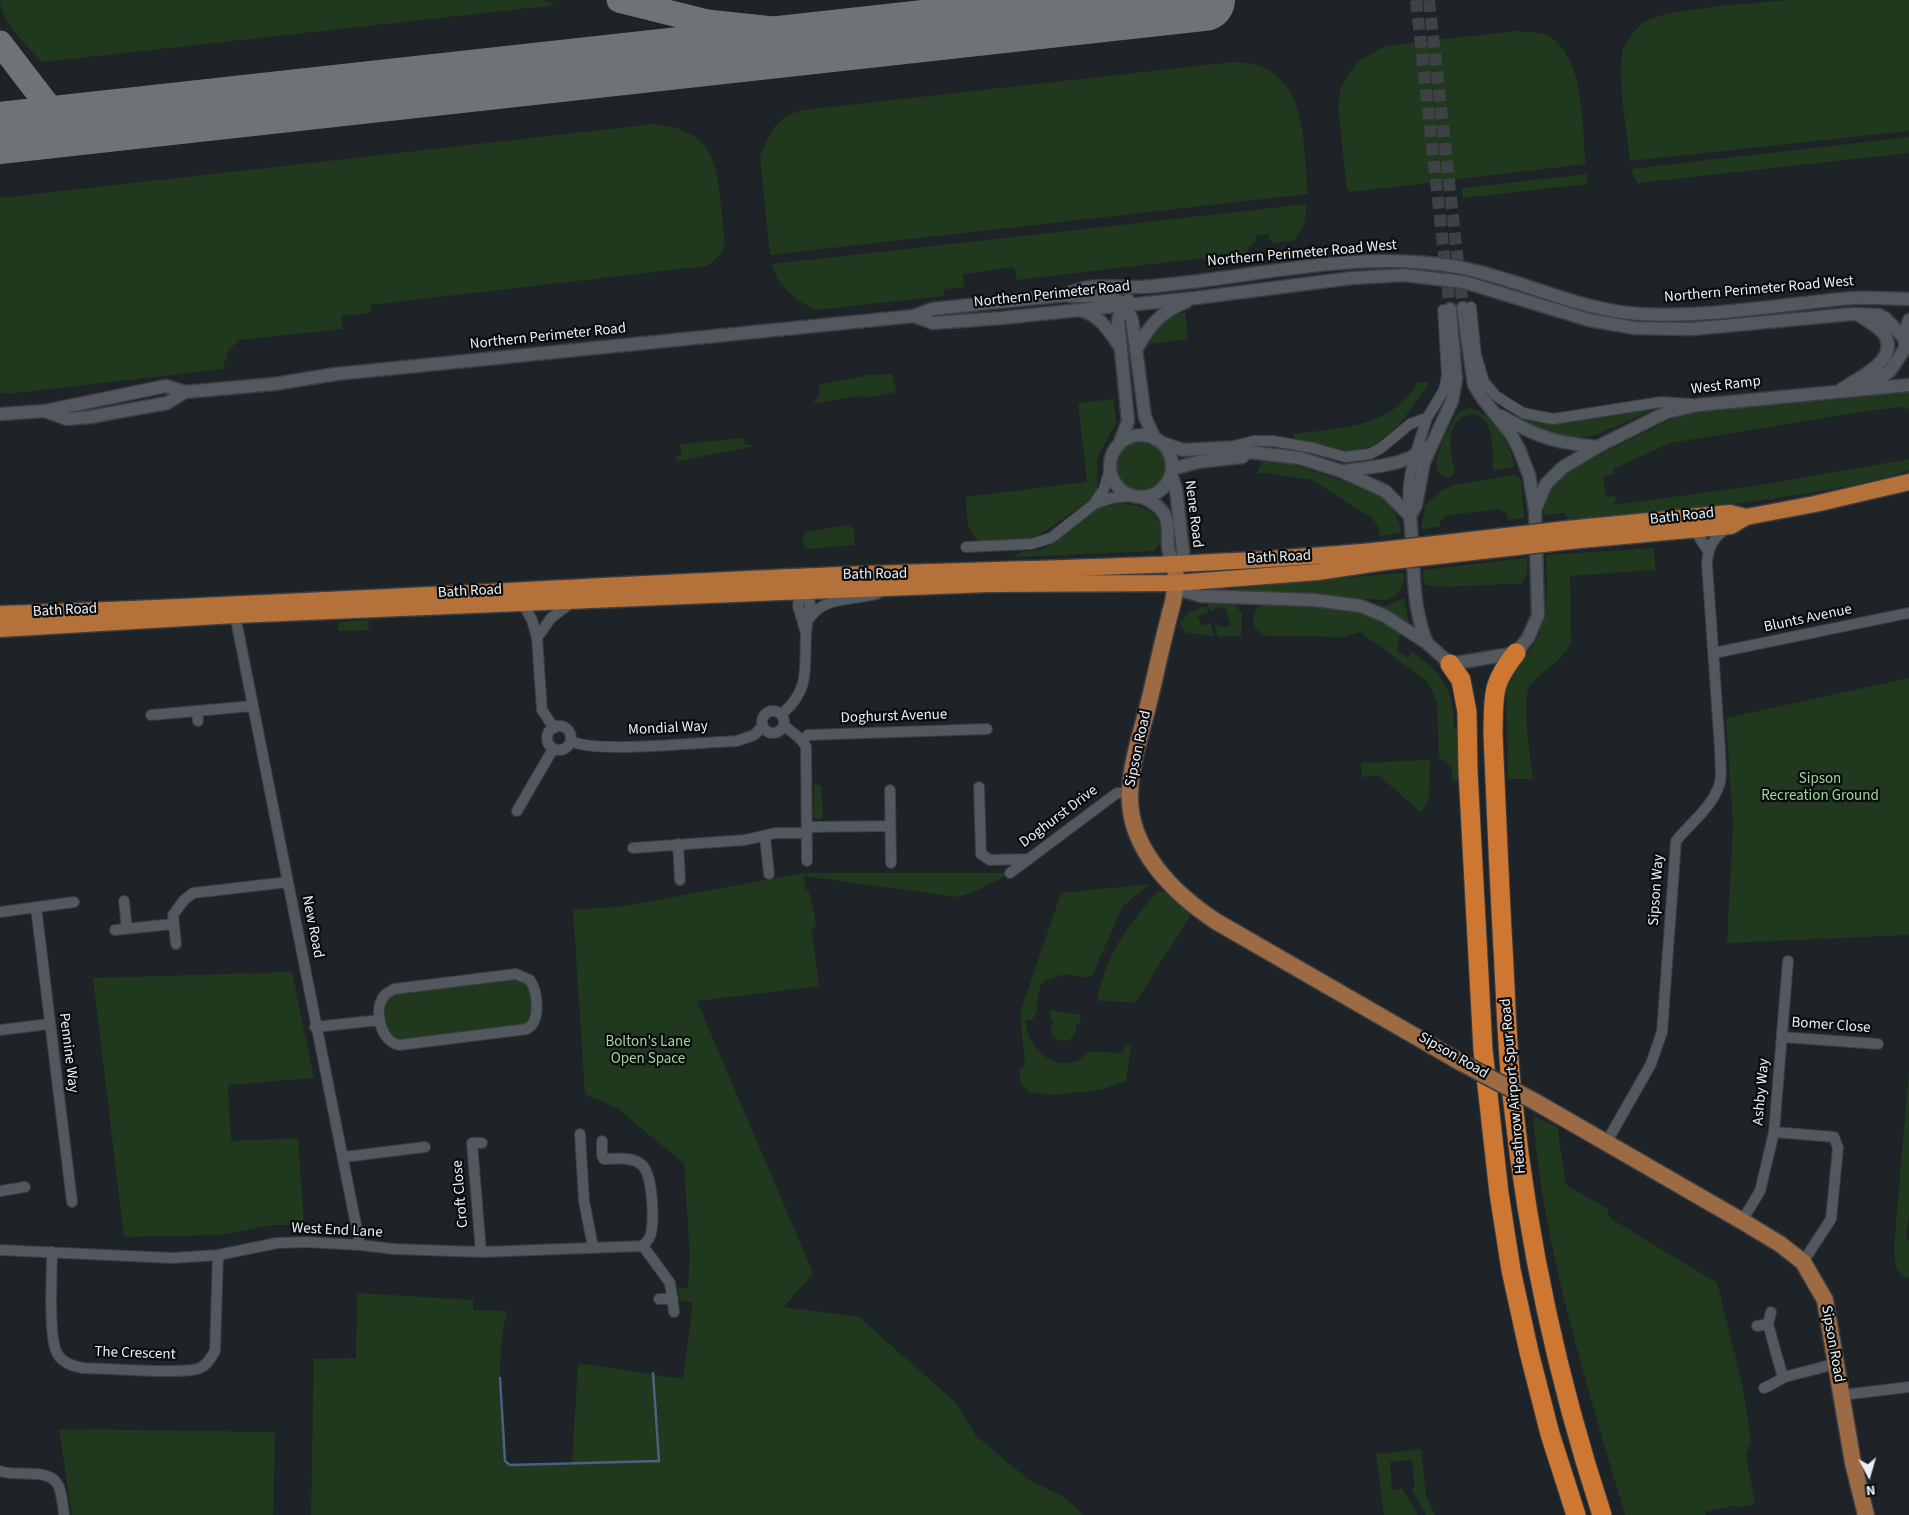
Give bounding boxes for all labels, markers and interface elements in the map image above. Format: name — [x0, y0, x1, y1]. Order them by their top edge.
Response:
street label: Northern Perimeter Road West — [1206, 237, 1398, 271]
street label: Northern Perimeter Road West — [1663, 273, 1855, 307]
street label: Northern Perimeter Road — [973, 278, 1131, 312]
street label: Northern Perimeter Road — [469, 320, 627, 354]
street label: West Ramp — [1690, 373, 1762, 399]
street label: Nene Road — [1180, 479, 1206, 549]
street label: Bath Road — [1649, 505, 1715, 529]
street label: Bath Road — [1246, 547, 1312, 569]
street label: Bath Road — [843, 565, 907, 585]
street label: Bath Road — [437, 581, 503, 603]
street label: Bath Road — [32, 600, 98, 622]
street label: Blunts Avenue — [1762, 601, 1854, 637]
street label: Doghurst Avenue — [840, 706, 948, 728]
street label: Sipson Road — [1122, 709, 1156, 789]
street label: Mondial Way — [628, 718, 708, 740]
park label: Sipson Recreation Ground — [1761, 771, 1879, 806]
street label: Doghurst Drive — [1016, 782, 1102, 852]
street label: Sipson Way — [1646, 854, 1668, 926]
street label: New Road — [297, 894, 327, 960]
street label: Heathrow Airport Spur Road — [1497, 997, 1531, 1175]
street label: Pennine Way — [54, 1012, 82, 1094]
street label: Bomer Close — [1791, 1014, 1871, 1038]
street label: Sipson Road — [1415, 1029, 1491, 1083]
park label: Bolton's Lane Open Space — [605, 1034, 691, 1069]
street label: Ashby Way — [1750, 1058, 1774, 1126]
street label: Croft Close — [449, 1159, 473, 1229]
street label: West End Lane — [291, 1220, 383, 1242]
street label: Sipson Road — [1816, 1304, 1848, 1384]
street label: The Crescent — [94, 1344, 176, 1364]
north arrow — [1844, 1450, 1894, 1500]
text: N — [1865, 1479, 1876, 1500]

